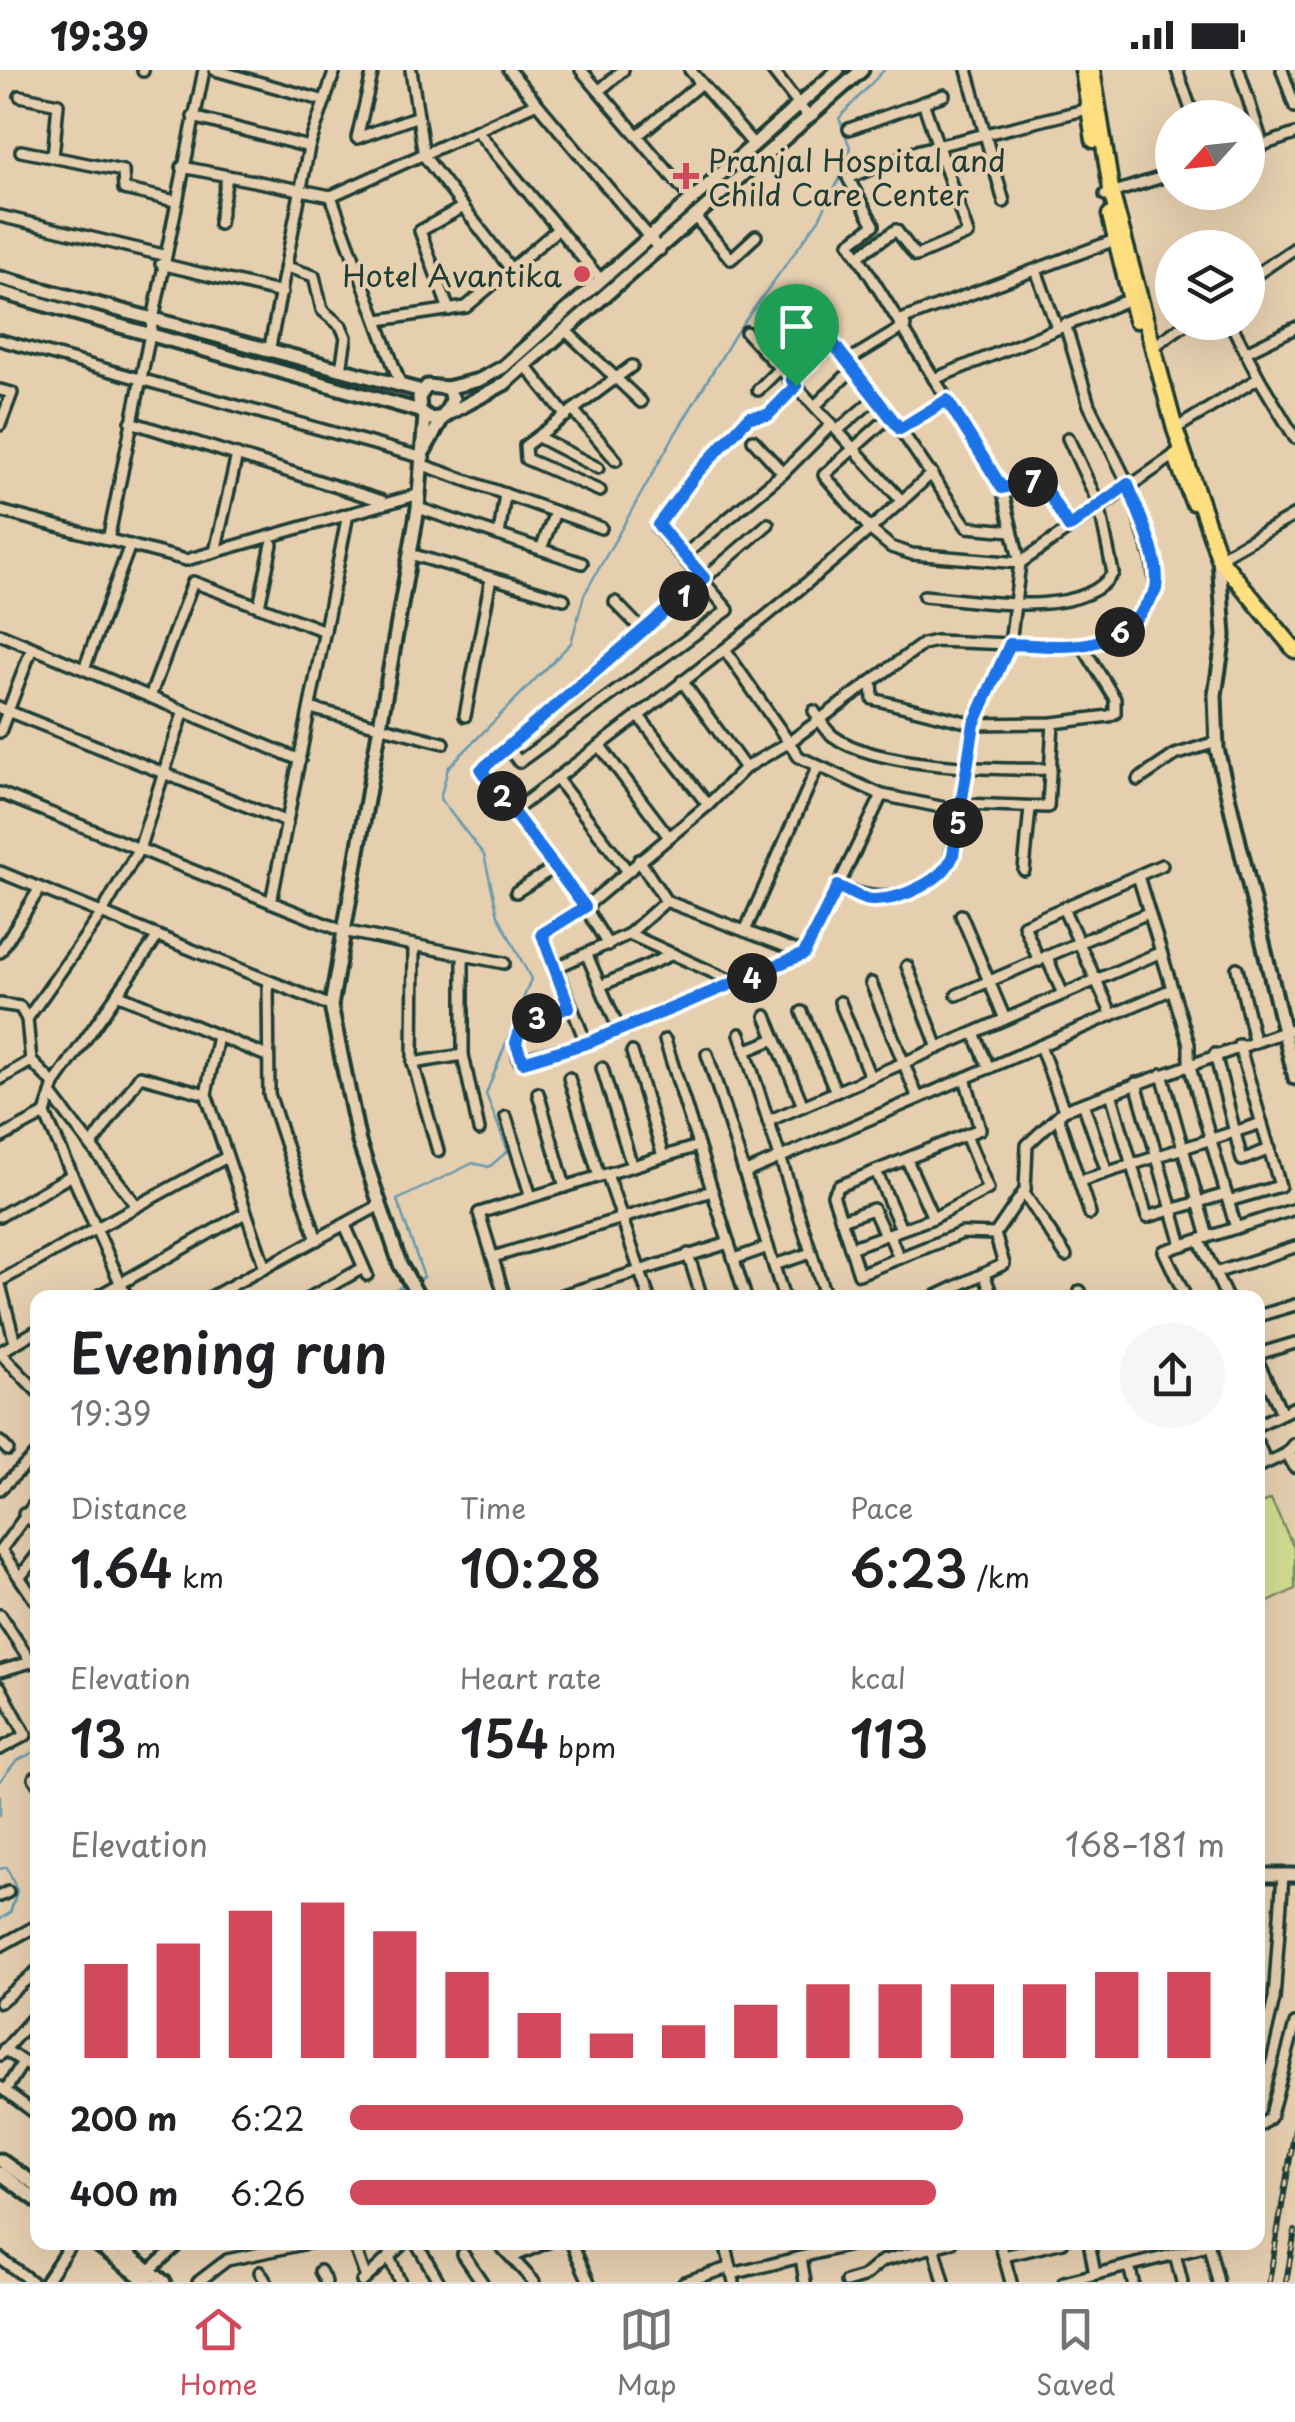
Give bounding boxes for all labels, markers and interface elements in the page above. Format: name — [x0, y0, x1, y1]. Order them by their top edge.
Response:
text: 19:39 — [50, 7, 149, 64]
north arrow — [1155, 100, 1265, 210]
map controls — [1155, 100, 1265, 340]
place label: Pranjal Hospital and Child Care Center — [708, 137, 1006, 216]
marker: Pranjal Hospital and Child Care Center — [673, 163, 699, 189]
button: layers — [1155, 230, 1265, 340]
place label: Hotel Avantika — [342, 252, 562, 297]
marker: Hotel Avantika — [571, 263, 593, 285]
pin — [754, 284, 839, 387]
icon: arrive — [769, 299, 824, 354]
pin: 7 — [1008, 457, 1058, 507]
text: 7 — [1025, 460, 1041, 503]
pin: 1 — [659, 571, 709, 621]
text: 1 — [677, 574, 691, 617]
pin: 6 — [1095, 607, 1145, 657]
text: 6 — [1110, 610, 1130, 653]
pin: 2 — [477, 771, 527, 821]
text: 2 — [492, 774, 512, 817]
pin: 5 — [933, 798, 983, 848]
text: 5 — [949, 801, 967, 844]
pin: 4 — [727, 953, 777, 1003]
text: 4 — [742, 956, 762, 999]
pin: 3 — [512, 993, 562, 1043]
text: 3 — [528, 996, 546, 1039]
text: Evening run — [70, 1310, 388, 1393]
button: share — [1120, 1323, 1225, 1428]
text: 19:39 — [70, 1389, 151, 1437]
text: Distance — [70, 1486, 188, 1529]
text: Time — [460, 1486, 526, 1529]
text: Pace — [850, 1486, 913, 1529]
text: 1.64 — [70, 1529, 173, 1605]
text: 10:28 — [460, 1529, 601, 1605]
text: 6:23 — [850, 1529, 967, 1605]
text: km — [173, 1555, 224, 1598]
text: /km — [967, 1555, 1030, 1598]
text: Elevation — [70, 1656, 191, 1699]
text: Heart rate — [460, 1656, 601, 1699]
text: kcal — [850, 1656, 906, 1699]
text: 13 — [70, 1699, 126, 1775]
text: 154 — [460, 1699, 549, 1775]
text: 113 — [850, 1699, 928, 1775]
text: m — [126, 1725, 161, 1768]
text: bpm — [549, 1725, 616, 1768]
text: Elevation — [70, 1820, 208, 1868]
text: 168–181 m — [1065, 1820, 1225, 1868]
text: 200 m — [70, 2094, 177, 2142]
text: 6:22 — [230, 2094, 305, 2142]
text: 400 m — [70, 2169, 178, 2217]
text: 6:26 — [230, 2169, 305, 2217]
tab: Home — [180, 2302, 257, 2405]
tab: Map — [617, 2302, 677, 2405]
tab: Saved — [1036, 2302, 1115, 2405]

